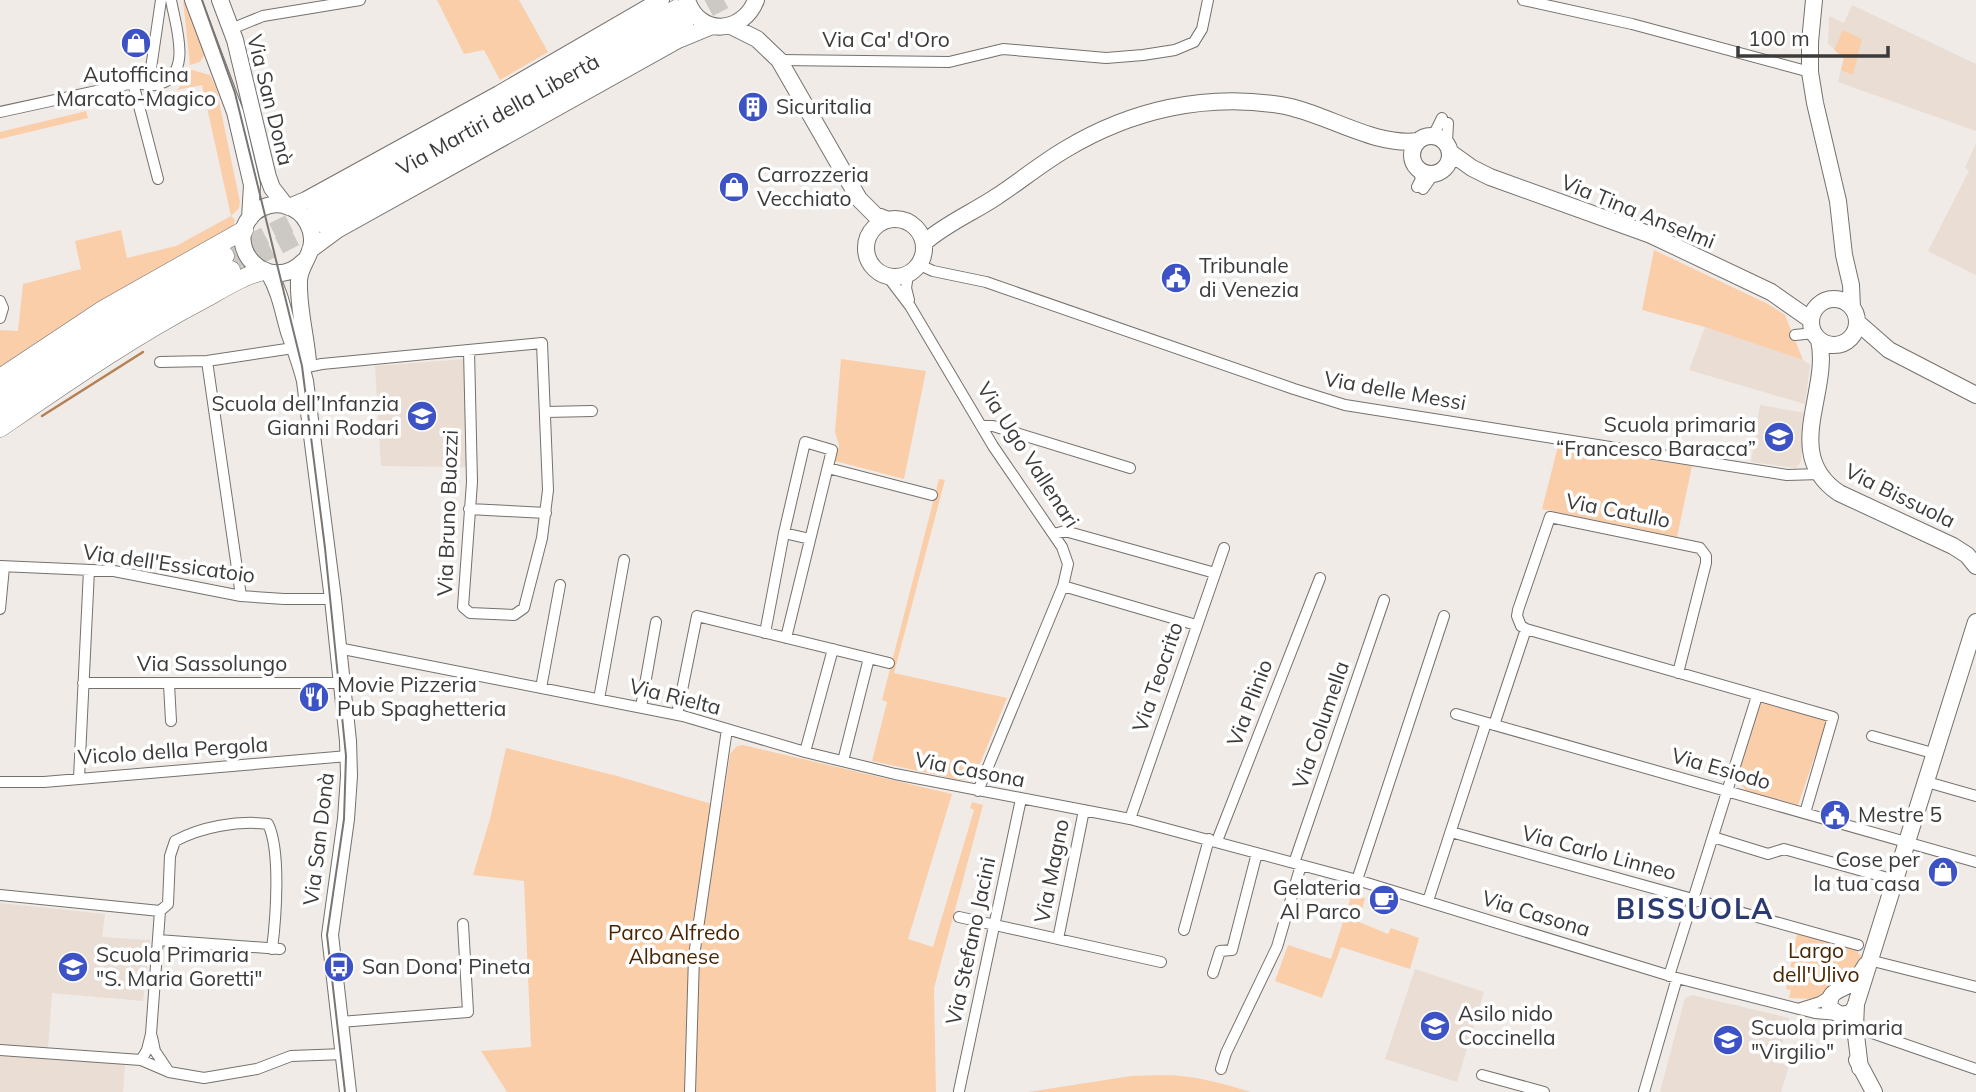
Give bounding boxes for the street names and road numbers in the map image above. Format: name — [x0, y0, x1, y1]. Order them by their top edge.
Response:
street label: Via Ca' d'Oro — [822, 26, 950, 52]
street label: Via San Donà — [242, 32, 300, 168]
street label: Via Martiri della Libertà — [392, 48, 603, 181]
street label: Via Tina Anselmi — [1558, 168, 1719, 254]
street label: Via delle Messi — [1322, 365, 1468, 415]
street label: Via Ugo Vallenari — [972, 377, 1086, 532]
street label: Via Bruno Buozzi — [431, 429, 463, 597]
street label: Via Bissuola — [1841, 457, 1960, 533]
street label: Via Catullo — [1564, 487, 1673, 533]
street label: Via dell'Essicatoio — [81, 538, 257, 588]
street label: Via Teocrito — [1126, 618, 1188, 735]
street label: Via Sassolungo — [137, 650, 287, 676]
street label: Via Plinio — [1221, 656, 1277, 750]
street label: Via Columella — [1286, 658, 1354, 792]
street label: Via Rielta — [627, 672, 724, 720]
street label: Vicolo della Pergola — [77, 730, 269, 770]
street label: Via Esiodo — [1669, 741, 1774, 795]
street label: Via Casona — [913, 746, 1027, 792]
street label: Via San Donà — [297, 771, 339, 907]
street label: Via Magno — [1028, 817, 1074, 925]
street label: Via Carlo Linneo — [1519, 819, 1679, 885]
street label: Via Stefano Jacini — [940, 854, 1001, 1027]
street label: Via Casona — [1479, 884, 1593, 942]

